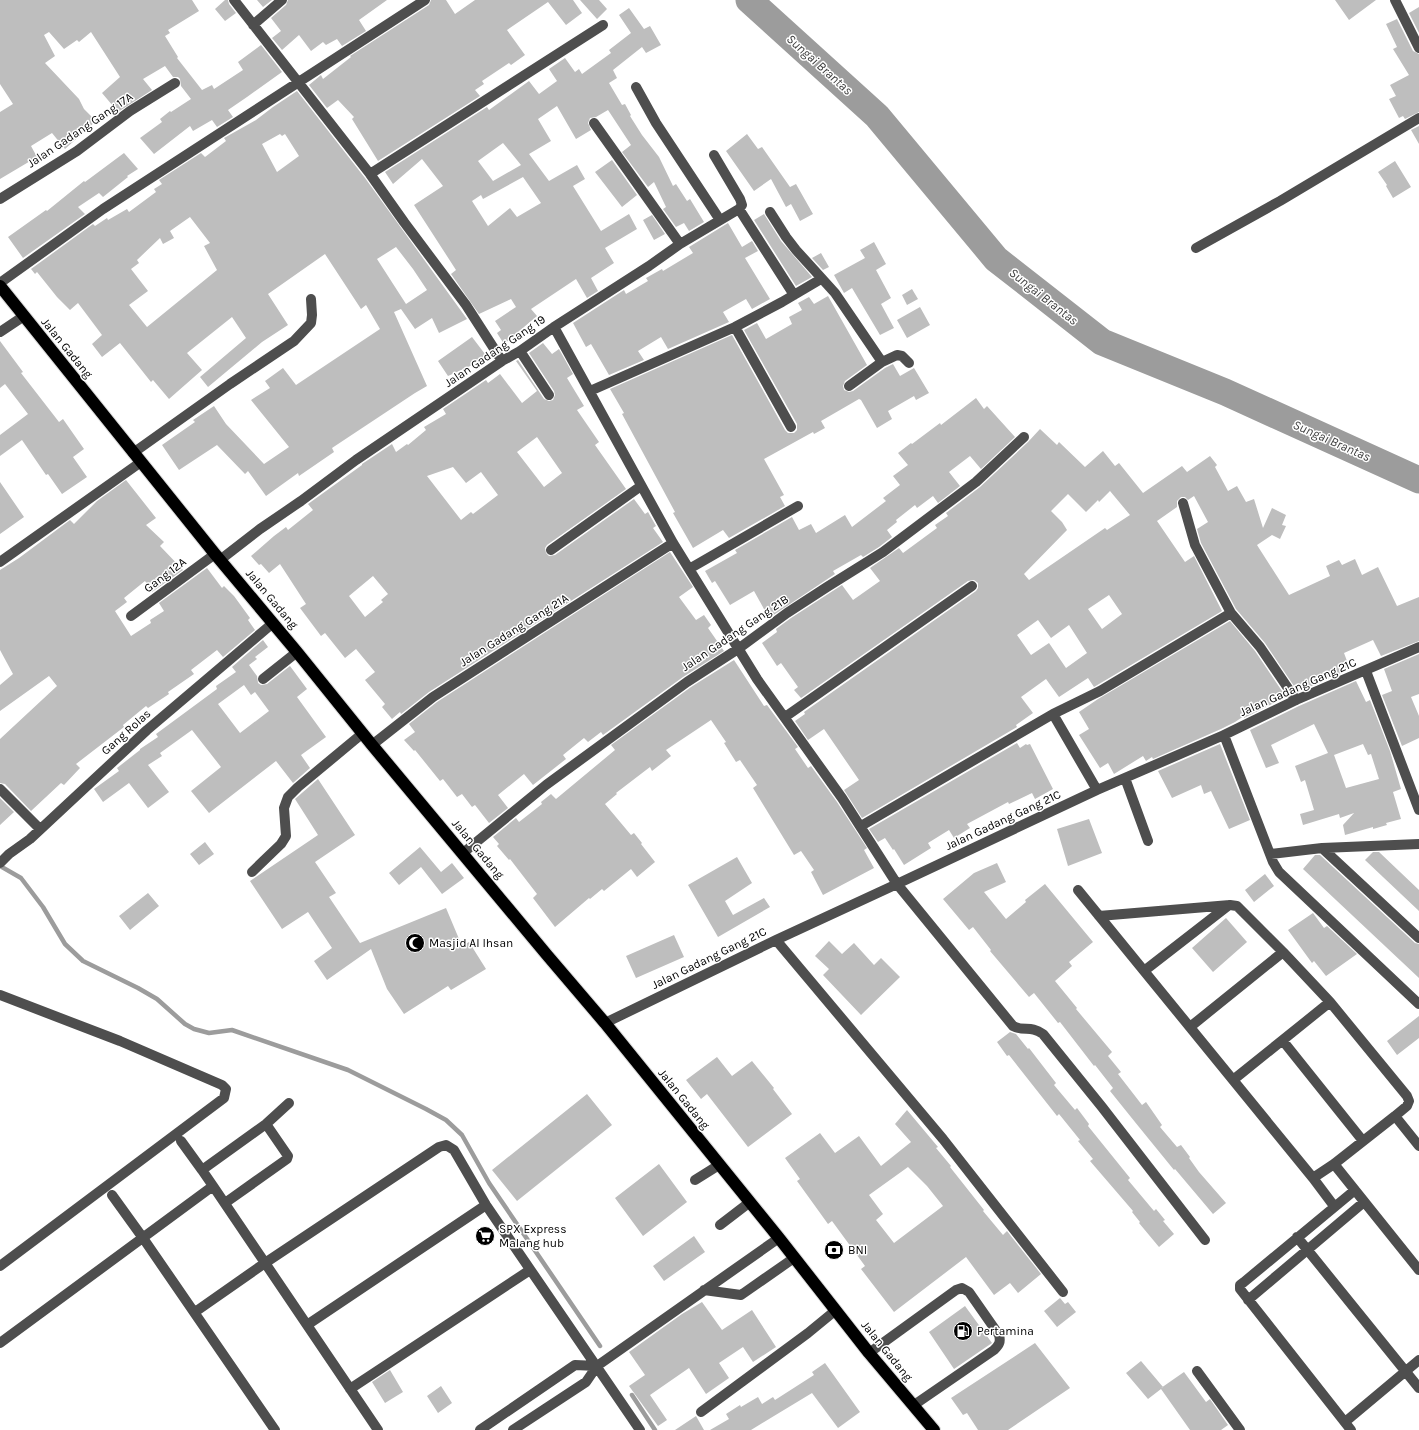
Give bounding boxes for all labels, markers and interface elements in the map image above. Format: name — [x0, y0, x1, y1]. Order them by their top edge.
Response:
water label: Sungai Brantas — [784, 31, 856, 98]
street label: Jalan Gadang Gang 17A — [25, 89, 135, 171]
water label: Sungai Brantas — [1006, 265, 1081, 328]
street label: Jalan Gadang Gang 19 — [442, 312, 548, 390]
street label: Jalan Gadang — [38, 315, 96, 381]
water label: Sungai Brantas — [1291, 417, 1373, 464]
street label: Gang 12A — [141, 555, 189, 595]
street label: Jalan Gadang — [243, 566, 301, 632]
street label: Jalan Gadang Gang 21A — [457, 591, 571, 669]
street label: Jalan Gadang Gang 21B — [679, 592, 791, 674]
street label: Jalan Gadang Gang 21C — [1238, 655, 1358, 719]
street label: Gang Rolas — [99, 706, 153, 758]
street label: Jalan Gadang Gang 21C — [943, 787, 1063, 853]
street label: Jalan Gadang — [449, 816, 507, 882]
street label: Jalan Gadang Gang 21C — [649, 924, 769, 992]
mosque icon: Masjid Al Ihsan — [404, 932, 426, 954]
place label: Masjid Al Ihsan — [429, 936, 513, 950]
street label: Jalan Gadang — [655, 1066, 713, 1132]
place label: SPX Express Malang hub — [499, 1222, 566, 1250]
supermarket icon: SPX Express Malang hub — [474, 1225, 496, 1247]
bank icon: BNI — [823, 1239, 845, 1261]
place label: BNI — [848, 1243, 867, 1257]
street label: Jalan Gadang — [858, 1318, 916, 1384]
fuel station icon: Pertamina — [952, 1320, 974, 1342]
place label: Pertamina — [977, 1324, 1034, 1338]

